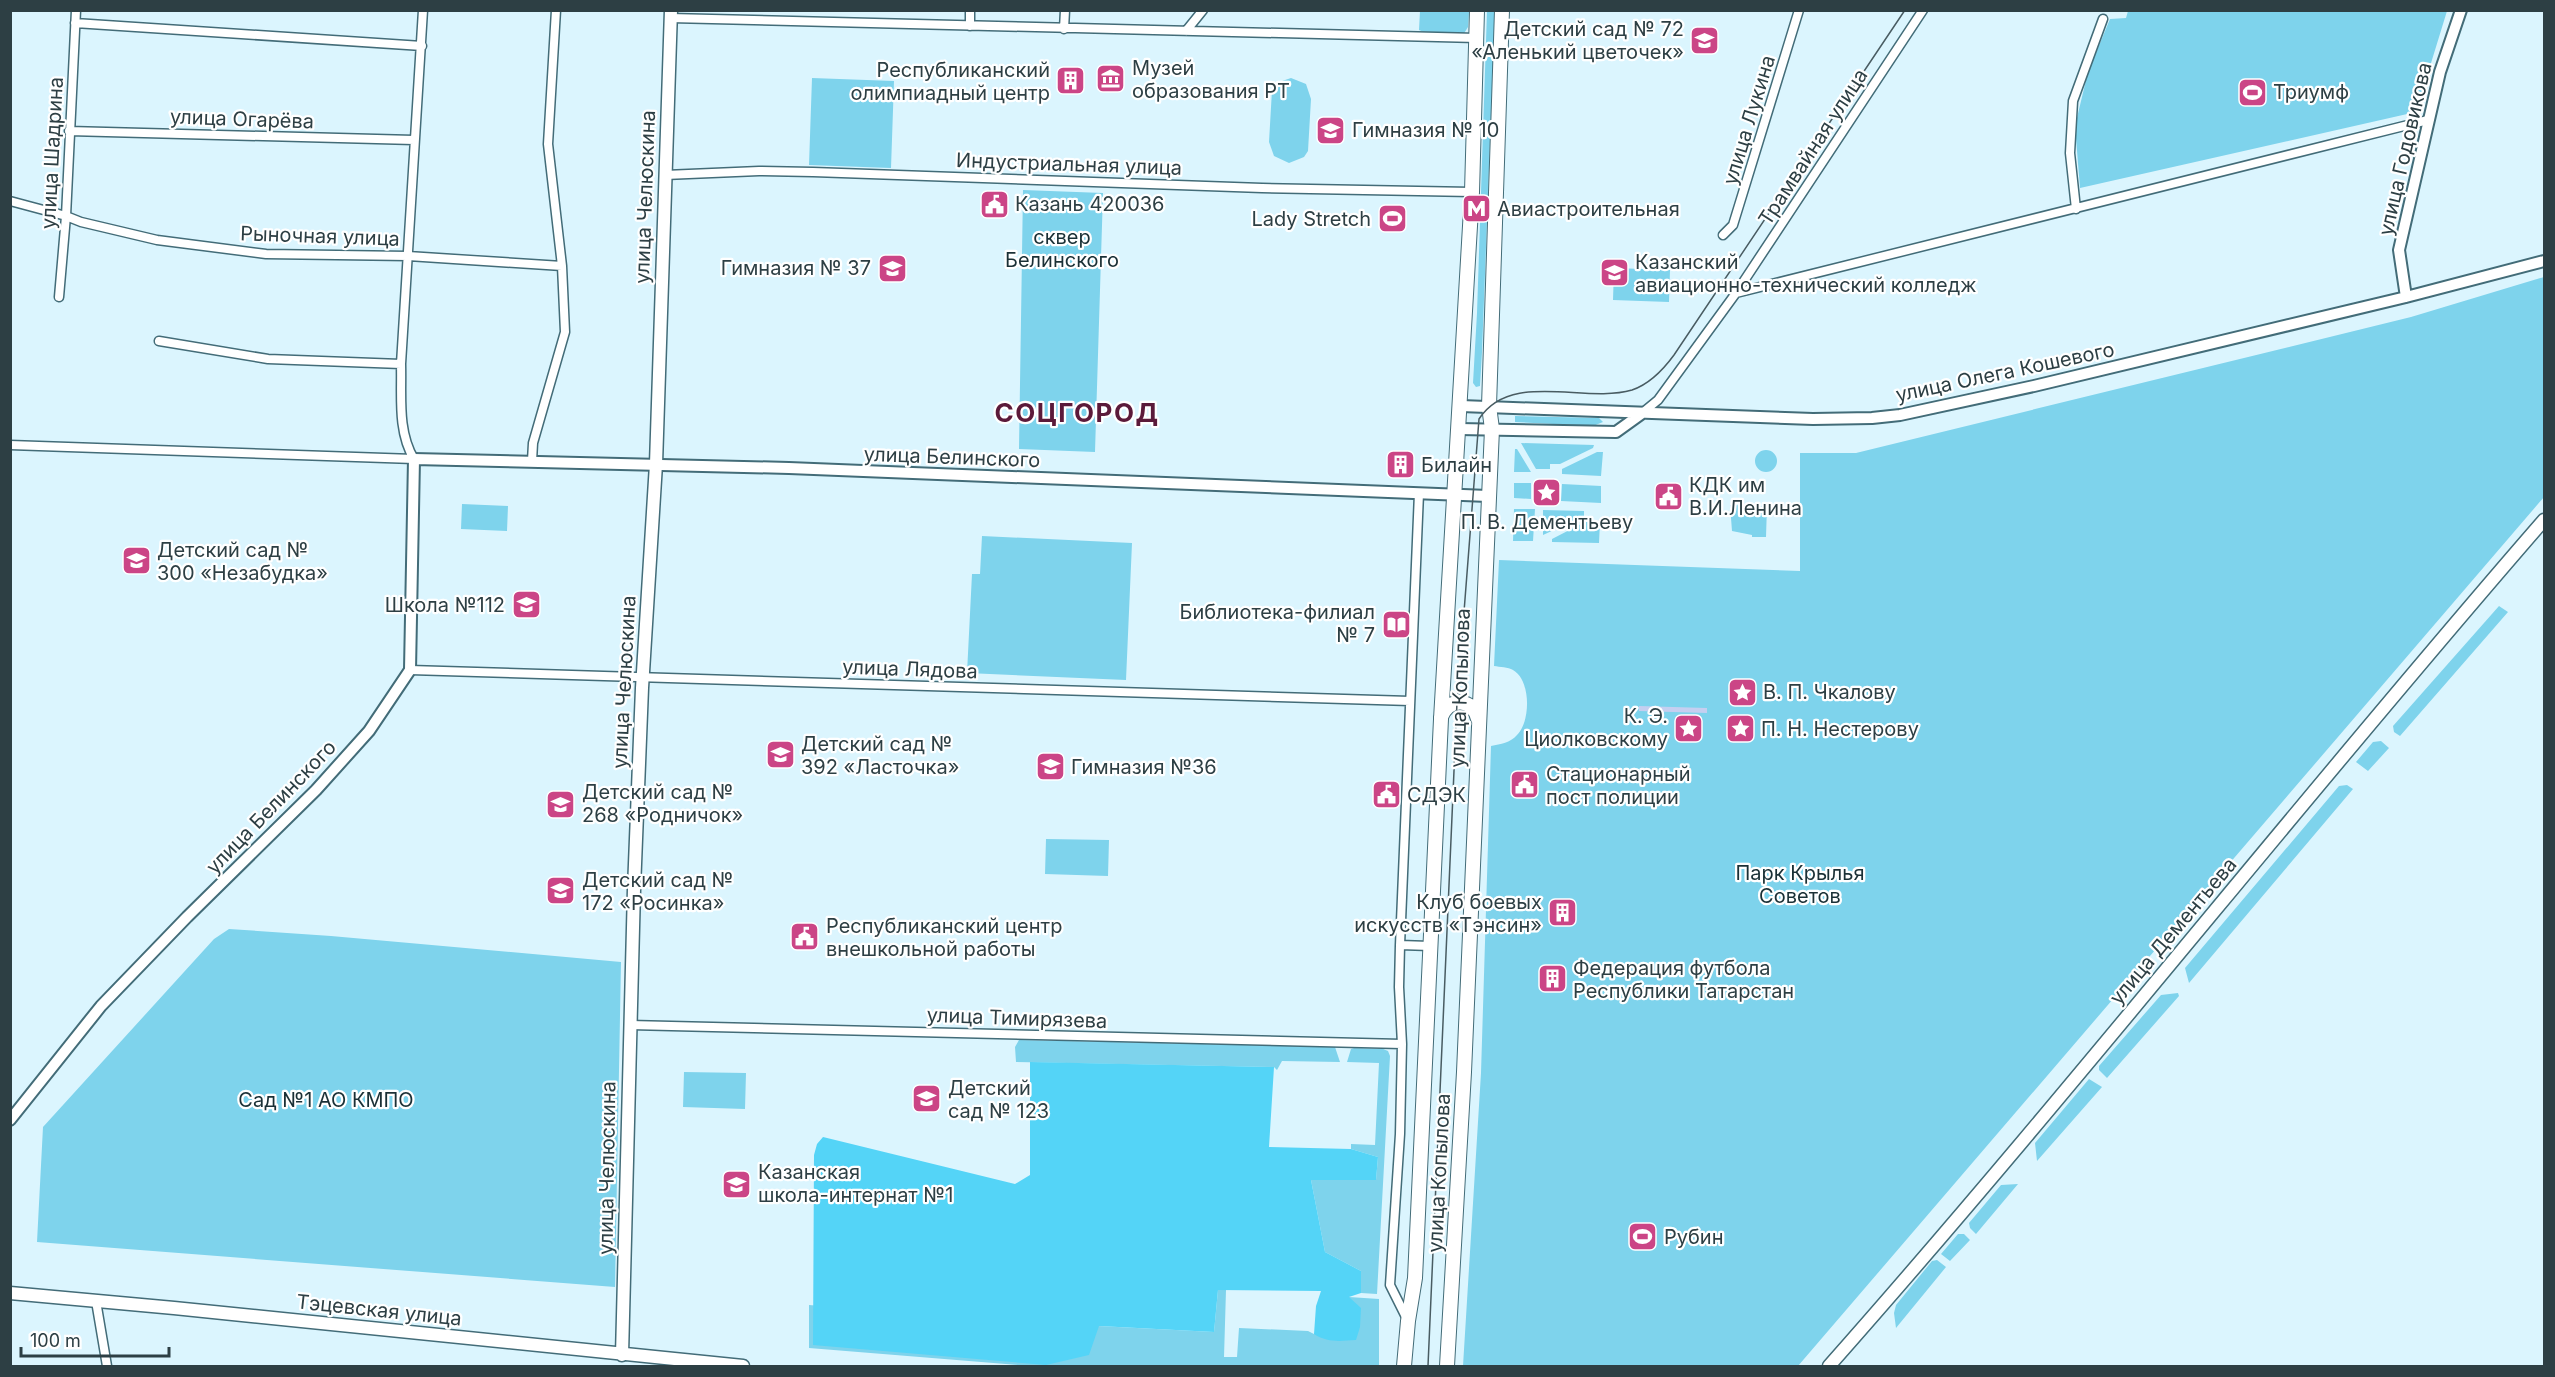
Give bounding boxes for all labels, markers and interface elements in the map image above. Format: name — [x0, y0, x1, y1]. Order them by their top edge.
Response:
place label: Детский сад № 72 «Аленький цветочек» — [1471, 17, 1684, 64]
school or university icon: Детский сад № 72 «Аленький цветочек» — [1689, 25, 1721, 57]
street label: улица Лукина — [1718, 52, 1780, 188]
place label: Музей образования РТ — [1132, 56, 1290, 103]
place label: Республиканский олимпиадный центр — [851, 58, 1050, 105]
street label: улица Годовикова — [2373, 60, 2437, 238]
museum icon: Музей образования РТ — [1095, 63, 1127, 95]
street label: Трамвайная улица — [1753, 64, 1873, 230]
building icon: Республиканский олимпиадный центр — [1055, 65, 1087, 97]
street label: улица Шадрина — [36, 76, 68, 230]
sports icon: Триумф — [2236, 76, 2268, 108]
place label: Триумф — [2273, 80, 2349, 104]
street label: улица Огарёва — [170, 104, 314, 134]
street label: улица Челюскина — [630, 110, 660, 284]
school or university icon: Гимназия № 10 — [1315, 114, 1347, 146]
place label: Гимназия № 10 — [1352, 118, 1499, 142]
street label: Индустриальная улица — [956, 148, 1182, 180]
public building icon: Казань 420036 — [978, 188, 1010, 220]
place label: Казань 420036 — [1015, 192, 1165, 216]
metro station icon: Авиастроительная — [1460, 193, 1492, 225]
place label: Авиастроительная — [1497, 197, 1680, 221]
sports icon: Lady Stretch — [1376, 203, 1408, 235]
place label: Lady Stretch — [1251, 207, 1371, 231]
street label: Рыночная улица — [240, 221, 400, 251]
park label: сквер Белинского — [1005, 225, 1119, 272]
place label: Казанский авиационно-технический колледж — [1635, 250, 1977, 297]
school or university icon: Гимназия № 37 — [876, 252, 908, 284]
place label: Гимназия № 37 — [721, 256, 871, 280]
school or university icon: Казанский авиационно-технический колледж — [1598, 257, 1630, 289]
street label: улица Олега Кошевого — [1893, 337, 2117, 407]
district label: СОЦГОРОД — [994, 397, 1160, 428]
street label: улица Белинского — [863, 442, 1041, 472]
building icon: Билайн — [1384, 449, 1416, 481]
place label: Билайн — [1421, 453, 1492, 477]
place label: КДК им В.И.Ленина — [1689, 473, 1802, 520]
place icon: П. В. Дементьеву — [1531, 476, 1563, 508]
public building icon: КДК им В.И.Ленина — [1652, 481, 1684, 513]
place label: П. В. Дементьеву — [1461, 510, 1633, 534]
place label: Детский сад № 300 «Незабудка» — [157, 538, 328, 585]
school or university icon: Детский сад № 300 «Незабудка» — [120, 545, 152, 577]
school or university icon: Школа №112 — [510, 589, 542, 621]
place label: Школа №112 — [385, 593, 505, 617]
street label: улица Челюскина — [607, 595, 641, 769]
place label: Библиотека-филиал № 7 — [1179, 600, 1375, 647]
library icon: Библиотека-филиал № 7 — [1380, 608, 1412, 640]
street label: улица Копылова — [1445, 608, 1475, 768]
street label: улица Лядова — [842, 655, 978, 683]
place icon: В. П. Чкалову — [1726, 676, 1758, 708]
place label: В. П. Чкалову — [1763, 680, 1896, 704]
place label: К. Э. Циолковскому — [1524, 704, 1668, 751]
place icon: К. Э. Циолковскому — [1673, 712, 1705, 744]
place icon: П. Н. Нестерову — [1724, 713, 1756, 745]
place label: П. Н. Нестерову — [1761, 717, 1919, 741]
place label: Детский сад № 392 «Ласточка» — [801, 732, 959, 779]
street label: улица Белинского — [201, 735, 341, 879]
school or university icon: Детский сад № 392 «Ласточка» — [764, 739, 796, 771]
school or university icon: Гимназия №36 — [1034, 751, 1066, 783]
place label: Гимназия №36 — [1071, 755, 1217, 779]
place label: Стационарный пост полиции — [1546, 762, 1691, 809]
public building icon: Стационарный пост полиции — [1509, 769, 1541, 801]
public building icon: СДЭК — [1370, 779, 1402, 811]
place label: Детский сад № 268 «Родничок» — [582, 780, 743, 827]
place label: СДЭК — [1407, 783, 1466, 807]
school or university icon: Детский сад № 268 «Родничок» — [545, 788, 577, 820]
street label: улица Дементьева — [2105, 853, 2241, 1009]
park label: Парк Крылья Советов — [1736, 861, 1864, 908]
place label: Детский сад № 172 «Росинка» — [582, 868, 733, 915]
school or university icon: Детский сад № 172 «Росинка» — [545, 875, 577, 907]
place label: Клуб боевых искусств «Тэнсин» — [1354, 890, 1542, 937]
building icon: Клуб боевых искусств «Тэнсин» — [1547, 897, 1579, 929]
place label: Республиканский центр внешкольной работы — [826, 914, 1062, 961]
public building icon: Республиканский центр внешкольной работы — [789, 921, 821, 953]
place label: Федерация футбола Республики Татарстан — [1573, 956, 1794, 1003]
building icon: Федерация футбола Республики Татарстан — [1536, 963, 1568, 995]
street label: улица Тимирязева — [926, 1003, 1108, 1033]
place label: Детский сад № 123 — [948, 1076, 1049, 1123]
street label: улица Челюскина — [593, 1081, 621, 1255]
school or university icon: Детский сад № 123 — [911, 1083, 943, 1115]
park label: Сад №1 АО КМПО — [238, 1088, 414, 1112]
street label: улица Копылова — [1423, 1093, 1455, 1253]
place label: Казанская школа-интернат №1 — [758, 1160, 953, 1207]
school or university icon: Казанская школа-интернат №1 — [721, 1168, 753, 1200]
sports icon: Рубин — [1627, 1221, 1659, 1253]
place label: Рубин — [1664, 1225, 1724, 1249]
street label: Тэцевская улица — [295, 1289, 463, 1331]
scale bar — [21, 1320, 170, 1358]
text: 100 m — [30, 1330, 81, 1351]

